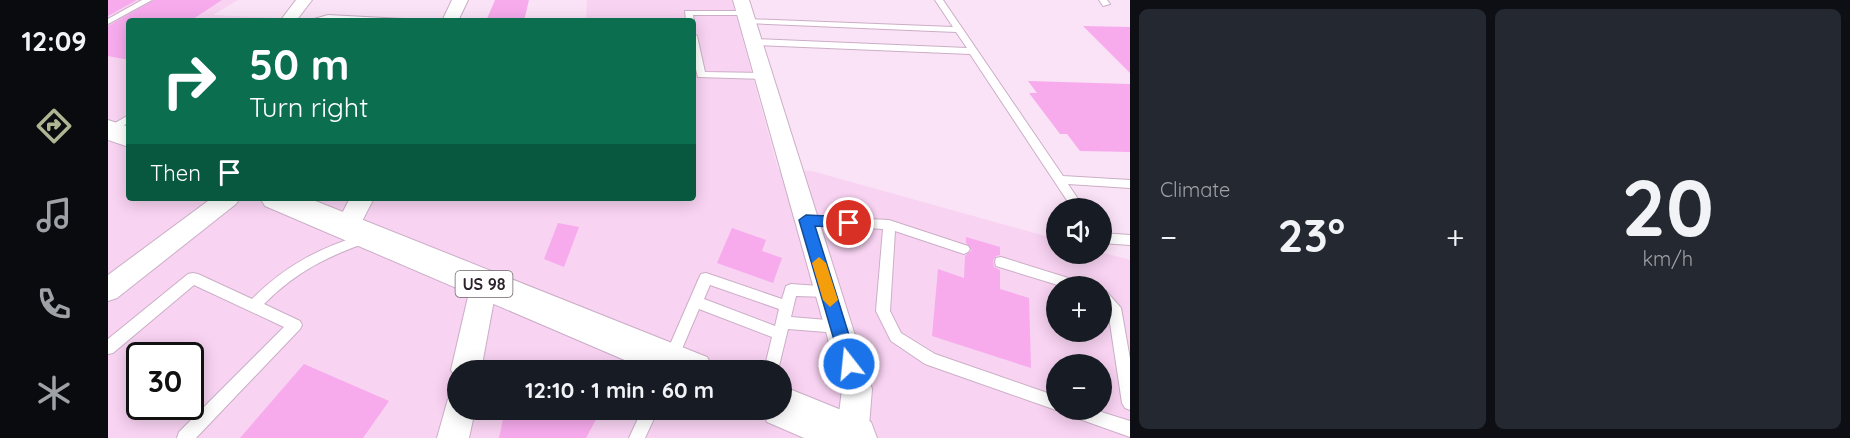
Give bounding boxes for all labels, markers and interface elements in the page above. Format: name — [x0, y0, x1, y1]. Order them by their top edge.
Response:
text: 12:09 — [21, 24, 87, 58]
text: 50 m — [249, 38, 349, 91]
icon: right — [150, 42, 228, 120]
text: Turn right — [249, 90, 368, 124]
icon: directions — [33, 105, 75, 147]
icon: arrive — [213, 156, 246, 189]
text: 20 — [1622, 158, 1714, 256]
text: Then — [150, 159, 201, 187]
text: Climate — [1160, 177, 1230, 202]
icon: music — [33, 194, 75, 236]
pin — [823, 197, 874, 248]
map controls — [1046, 198, 1112, 420]
button: sound — [1046, 198, 1112, 264]
icon: arrive — [832, 206, 865, 239]
text: 23° — [1278, 207, 1345, 263]
text: − — [1160, 216, 1177, 257]
text: + — [1446, 216, 1465, 257]
text: km/h — [1642, 246, 1693, 271]
road number: US 98 — [456, 271, 512, 297]
button: + — [1046, 276, 1112, 342]
icon: phone — [33, 283, 75, 325]
position arrow — [817, 332, 881, 396]
speed limit sign: 30 — [126, 342, 204, 420]
button: − — [1046, 354, 1112, 420]
icon: climate — [33, 372, 75, 414]
text: 12:10 · 1 min · 60 m — [525, 376, 714, 404]

